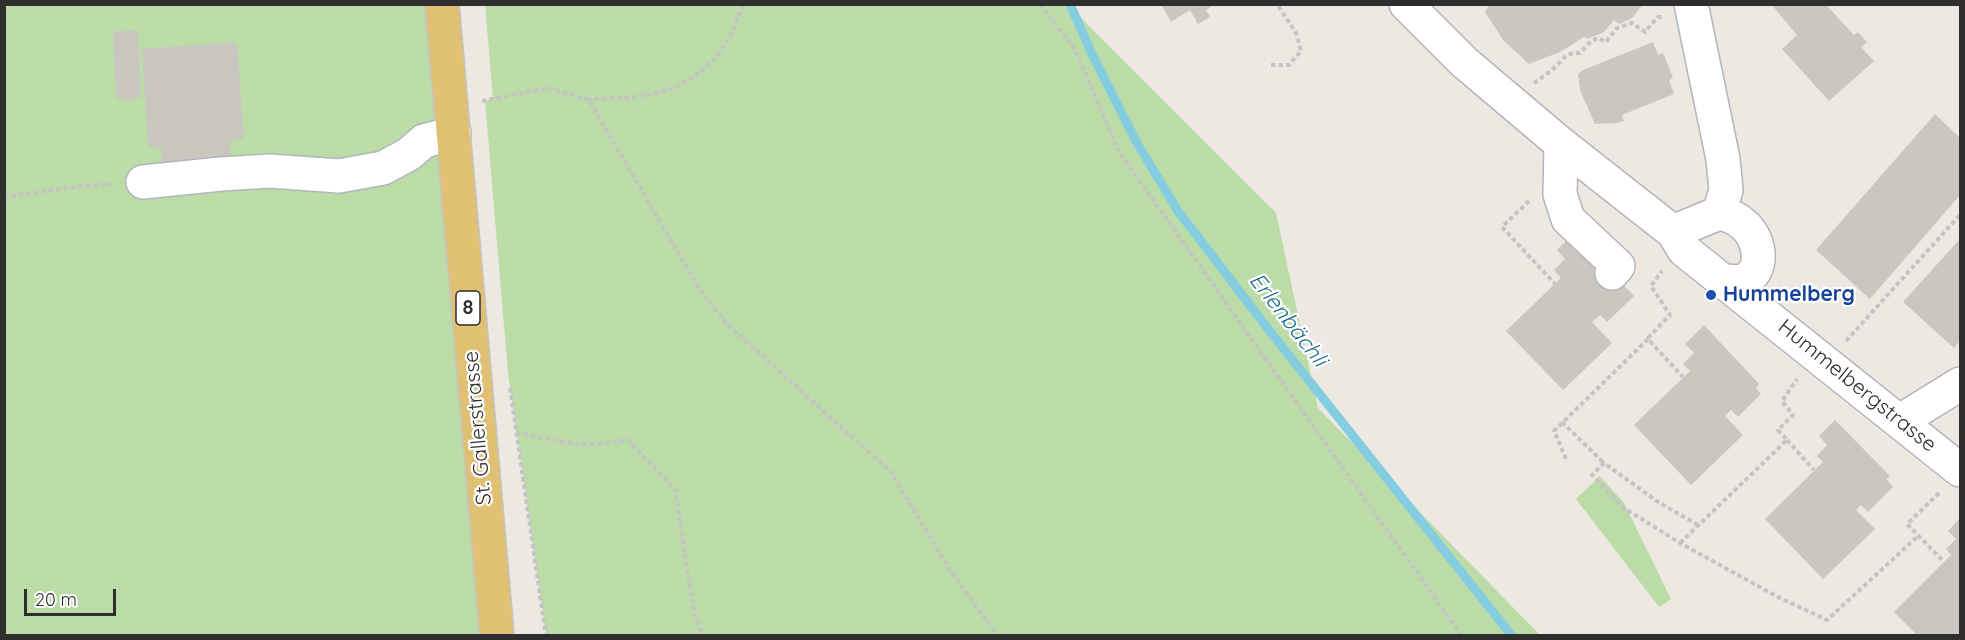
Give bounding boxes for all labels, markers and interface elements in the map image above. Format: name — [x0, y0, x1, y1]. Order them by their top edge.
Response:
water label: Erlenbächli — [1243, 268, 1333, 372]
place label: Hummelberg — [1723, 282, 1855, 308]
marker: Hummelberg — [1704, 288, 1718, 302]
road number: 8 — [456, 291, 480, 325]
street label: Hummelbergstrasse — [1773, 314, 1941, 458]
street label: St. Gallerstrasse — [459, 350, 497, 506]
scale bar — [27, 577, 118, 615]
text: 20 m — [35, 588, 77, 611]

